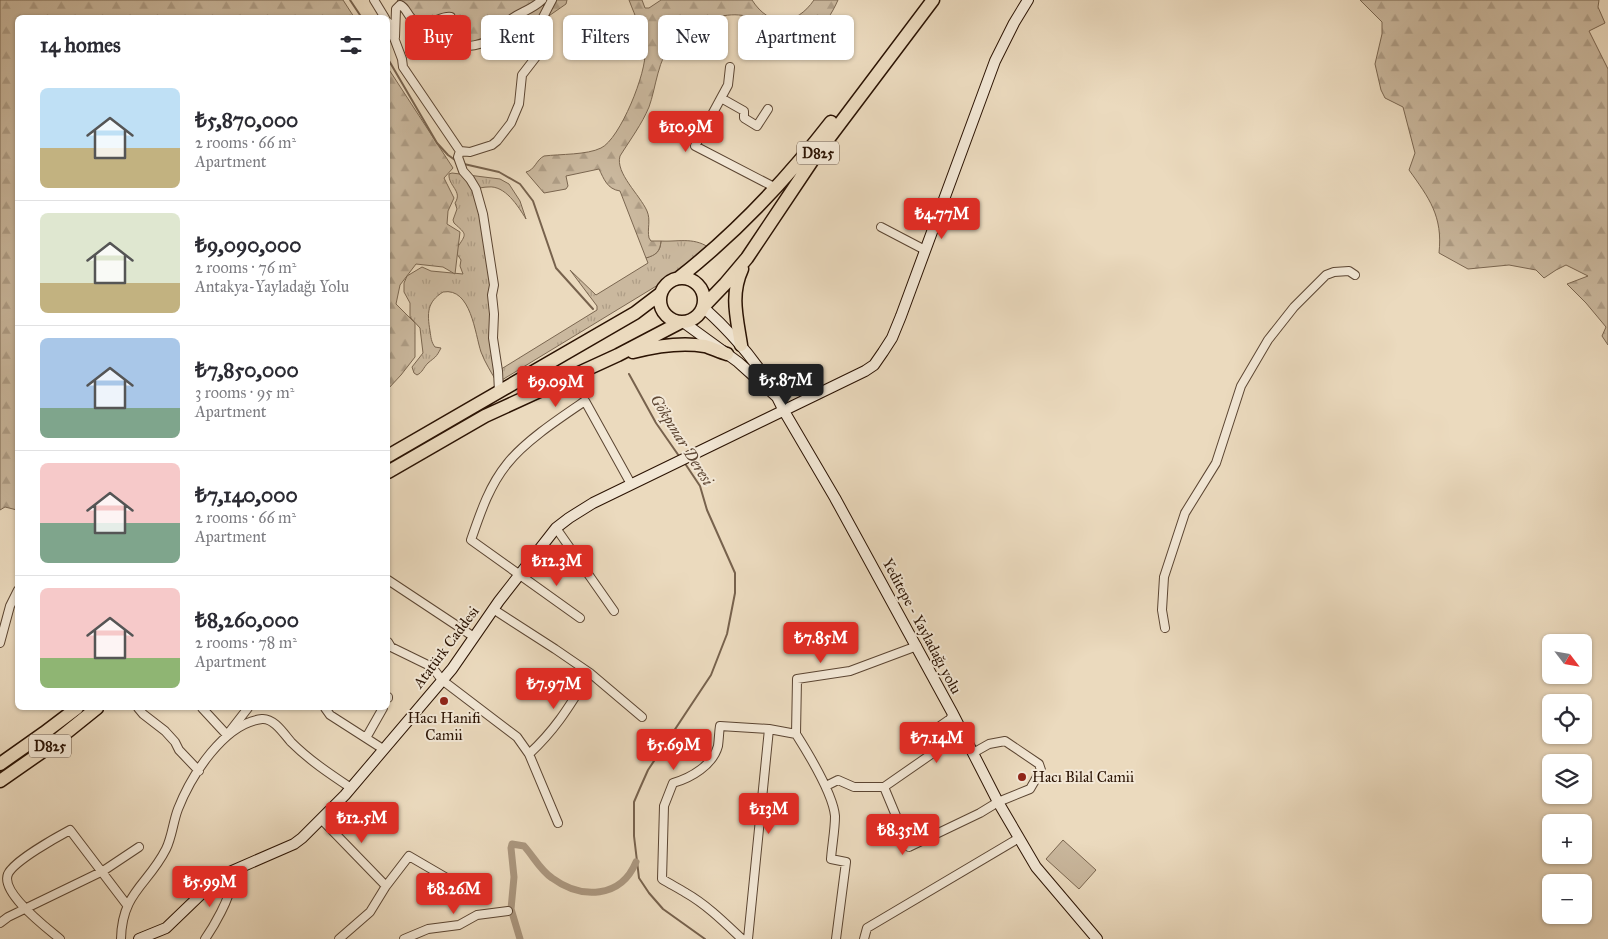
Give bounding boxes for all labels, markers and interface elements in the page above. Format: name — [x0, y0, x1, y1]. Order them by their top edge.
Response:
chip: Buy — [405, 15, 471, 60]
chip: Rent — [481, 15, 553, 60]
chip: Filters — [563, 15, 648, 60]
chip: New — [658, 15, 728, 60]
chip: Apartment — [738, 15, 854, 60]
icon: filters — [337, 31, 365, 59]
text: 14 homes — [40, 32, 121, 58]
text: ₺5,870,000 — [195, 107, 298, 133]
icon: home — [80, 108, 140, 168]
pin: ₺10.9M — [645, 110, 727, 153]
text: ₺10.9M — [659, 117, 713, 136]
text: 2 rooms · 66 m² — [195, 133, 296, 152]
road number: D825 — [797, 142, 839, 164]
text: Apartment — [195, 152, 267, 171]
pin: ₺4.77M — [901, 198, 983, 240]
text: ₺4.77M — [915, 204, 969, 223]
text: ₺9,090,000 — [195, 232, 302, 258]
icon: home — [80, 233, 140, 293]
text: 2 rooms · 76 m² — [195, 258, 296, 277]
text: Antakya-Yayladağı Yolu — [195, 277, 349, 296]
text: ₺7,850,000 — [195, 357, 299, 383]
icon: home — [80, 358, 140, 418]
pin: ₺5.87M — [745, 364, 827, 406]
pin: ₺9.09M — [515, 366, 597, 408]
text: ₺5.87M — [759, 370, 813, 389]
text: ₺9.09M — [528, 372, 584, 391]
text: 3 rooms · 95 m² — [195, 383, 294, 402]
water label: Gökpınar Deresi — [646, 391, 718, 490]
text: Apartment — [195, 402, 267, 421]
text: ₺7,140,000 — [195, 482, 298, 508]
icon: home — [80, 483, 140, 543]
text: 2 rooms · 66 m² — [195, 508, 296, 527]
text: Apartment — [195, 527, 267, 546]
pin: ₺12.3M — [516, 544, 598, 587]
text: ₺12.3M — [532, 551, 582, 570]
street label: Yeditepe - Yayladağı yolu — [879, 555, 965, 697]
street label: Atatürk Caddesi — [409, 602, 483, 692]
text: ₺8,260,000 — [195, 607, 299, 633]
icon: home — [80, 608, 140, 668]
pin: ₺7.85M — [780, 622, 862, 664]
text: ₺7.85M — [794, 628, 848, 647]
text: 2 rooms · 78 m² — [195, 633, 297, 652]
north arrow — [1542, 634, 1592, 684]
map controls — [1542, 634, 1592, 924]
text: Apartment — [195, 652, 267, 671]
pin: ₺7.97M — [513, 668, 595, 710]
text: ₺7.97M — [527, 674, 581, 693]
button: locate — [1542, 694, 1592, 744]
marker: Hacı Hanifi Camii — [438, 695, 450, 707]
place label: Hacı Hanifi Camii — [407, 709, 481, 744]
pin: ₺7.14M — [896, 722, 978, 764]
pin: ₺5.69M — [633, 728, 715, 771]
text: ₺7.14M — [911, 728, 963, 747]
road number: D825 — [29, 734, 71, 758]
text: ₺5.69M — [648, 735, 700, 754]
button: layers — [1542, 754, 1592, 804]
place label: Hacı Bilal Camii — [1032, 768, 1134, 786]
marker: Hacı Bilal Camii — [1016, 771, 1028, 783]
pin: ₺13M — [739, 792, 799, 835]
text: ₺13M — [750, 799, 788, 818]
pin: ₺12.5M — [321, 802, 403, 844]
text: ₺12.5M — [337, 808, 387, 827]
pin: ₺8.35M — [862, 814, 944, 856]
button: + — [1542, 814, 1592, 864]
text: ₺8.35M — [877, 820, 929, 839]
pin: ₺5.99M — [169, 866, 251, 908]
text: ₺5.99M — [183, 872, 237, 891]
pin: ₺8.26M — [413, 872, 495, 915]
button: − — [1542, 874, 1592, 924]
text: ₺8.26M — [427, 879, 481, 898]

